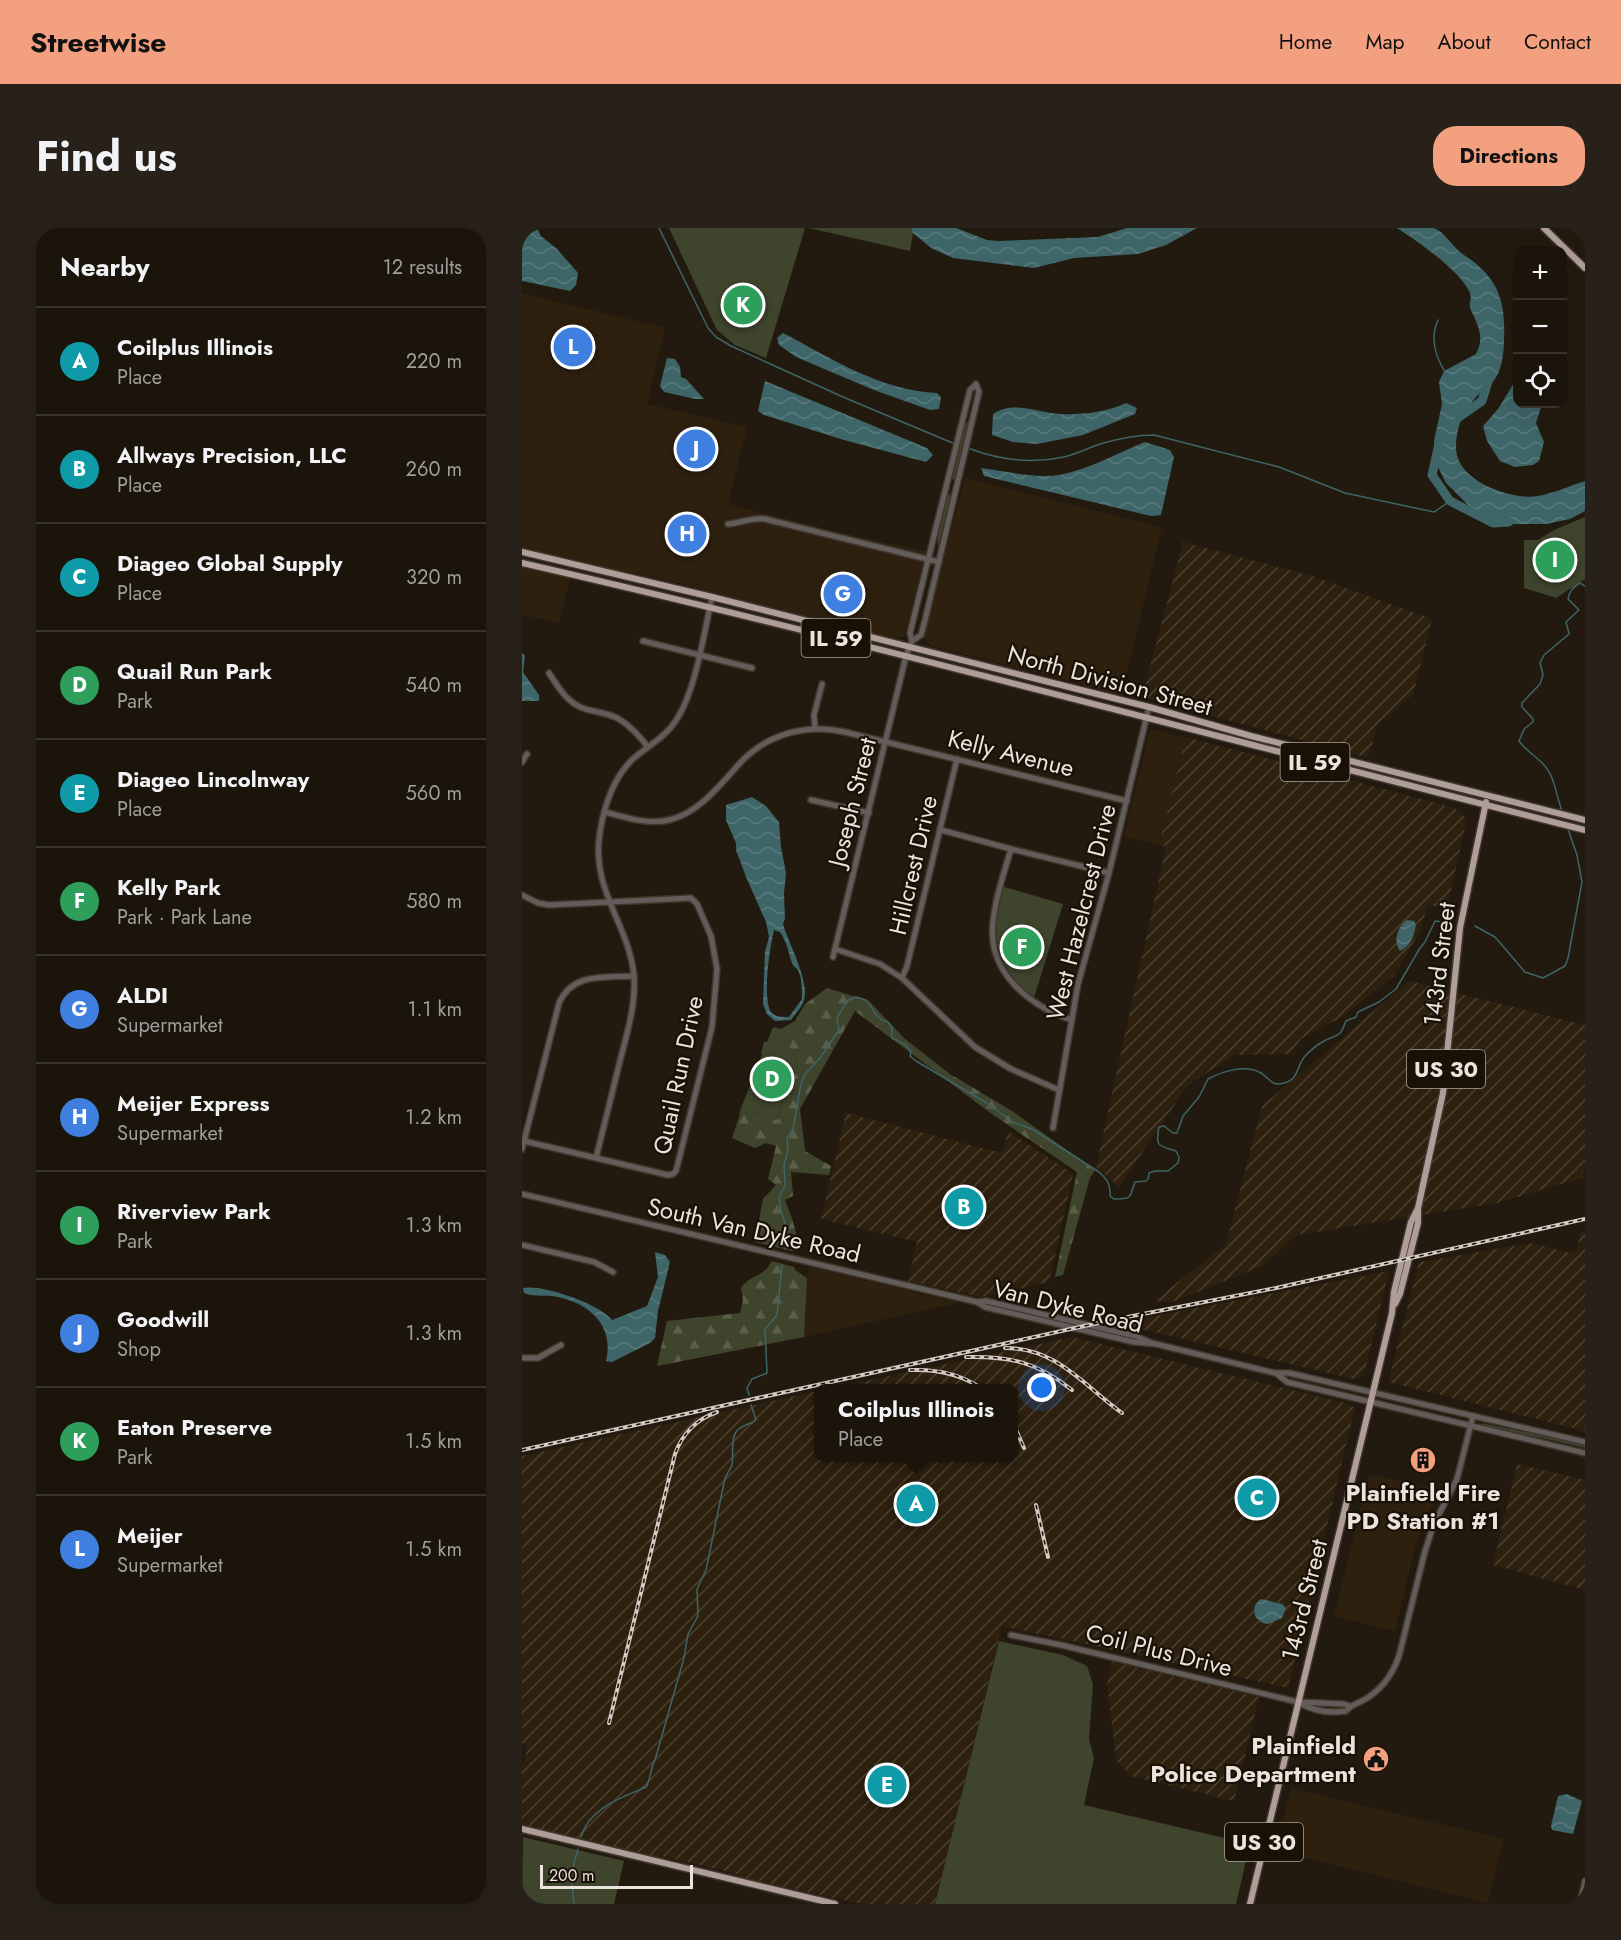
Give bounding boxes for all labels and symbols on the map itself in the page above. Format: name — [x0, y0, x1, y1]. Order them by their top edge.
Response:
pin: K — [724, 282, 762, 328]
pin: L — [554, 324, 592, 370]
pin: J — [676, 426, 716, 472]
pin: H — [668, 512, 706, 556]
pin: I — [1536, 538, 1574, 582]
pin: G — [824, 572, 862, 616]
road number: IL 59 — [802, 619, 870, 657]
street label: North Division Street — [1004, 636, 1217, 724]
street label: Kelly Avenue — [944, 720, 1078, 786]
street label: Joseph Street — [818, 734, 885, 873]
road number: IL 59 — [1280, 743, 1350, 781]
street label: Hillcrest Drive — [880, 792, 946, 938]
street label: West Hazelcrest Drive — [1037, 800, 1125, 1024]
street label: 143rd Street — [1414, 900, 1464, 1028]
pin: F — [1002, 924, 1042, 970]
street label: Quail Run Drive — [644, 992, 712, 1158]
road number: US 30 — [1407, 1050, 1485, 1088]
pin: D — [752, 1056, 792, 1102]
pin: B — [944, 1184, 984, 1230]
street label: South Van Dyke Road — [644, 1188, 864, 1272]
street label: Van Dyke Road — [989, 1270, 1147, 1342]
your location — [1027, 1373, 1056, 1402]
building icon: Plainfield Fire PD Station #1 — [1408, 1445, 1438, 1475]
place label: Plainfield Fire PD Station #1 — [1345, 1475, 1501, 1538]
pin: C — [1238, 1476, 1276, 1520]
pin: A — [896, 1482, 936, 1526]
street label: 143rd Street — [1272, 1535, 1336, 1665]
street label: Coil Plus Drive — [1082, 1615, 1236, 1685]
place label: Plainfield Police Department — [1150, 1728, 1356, 1791]
public building icon: Plainfield Police Department — [1361, 1744, 1391, 1774]
pin: E — [868, 1762, 907, 1808]
road number: US 30 — [1225, 1823, 1303, 1861]
scale bar — [540, 1862, 693, 1890]

